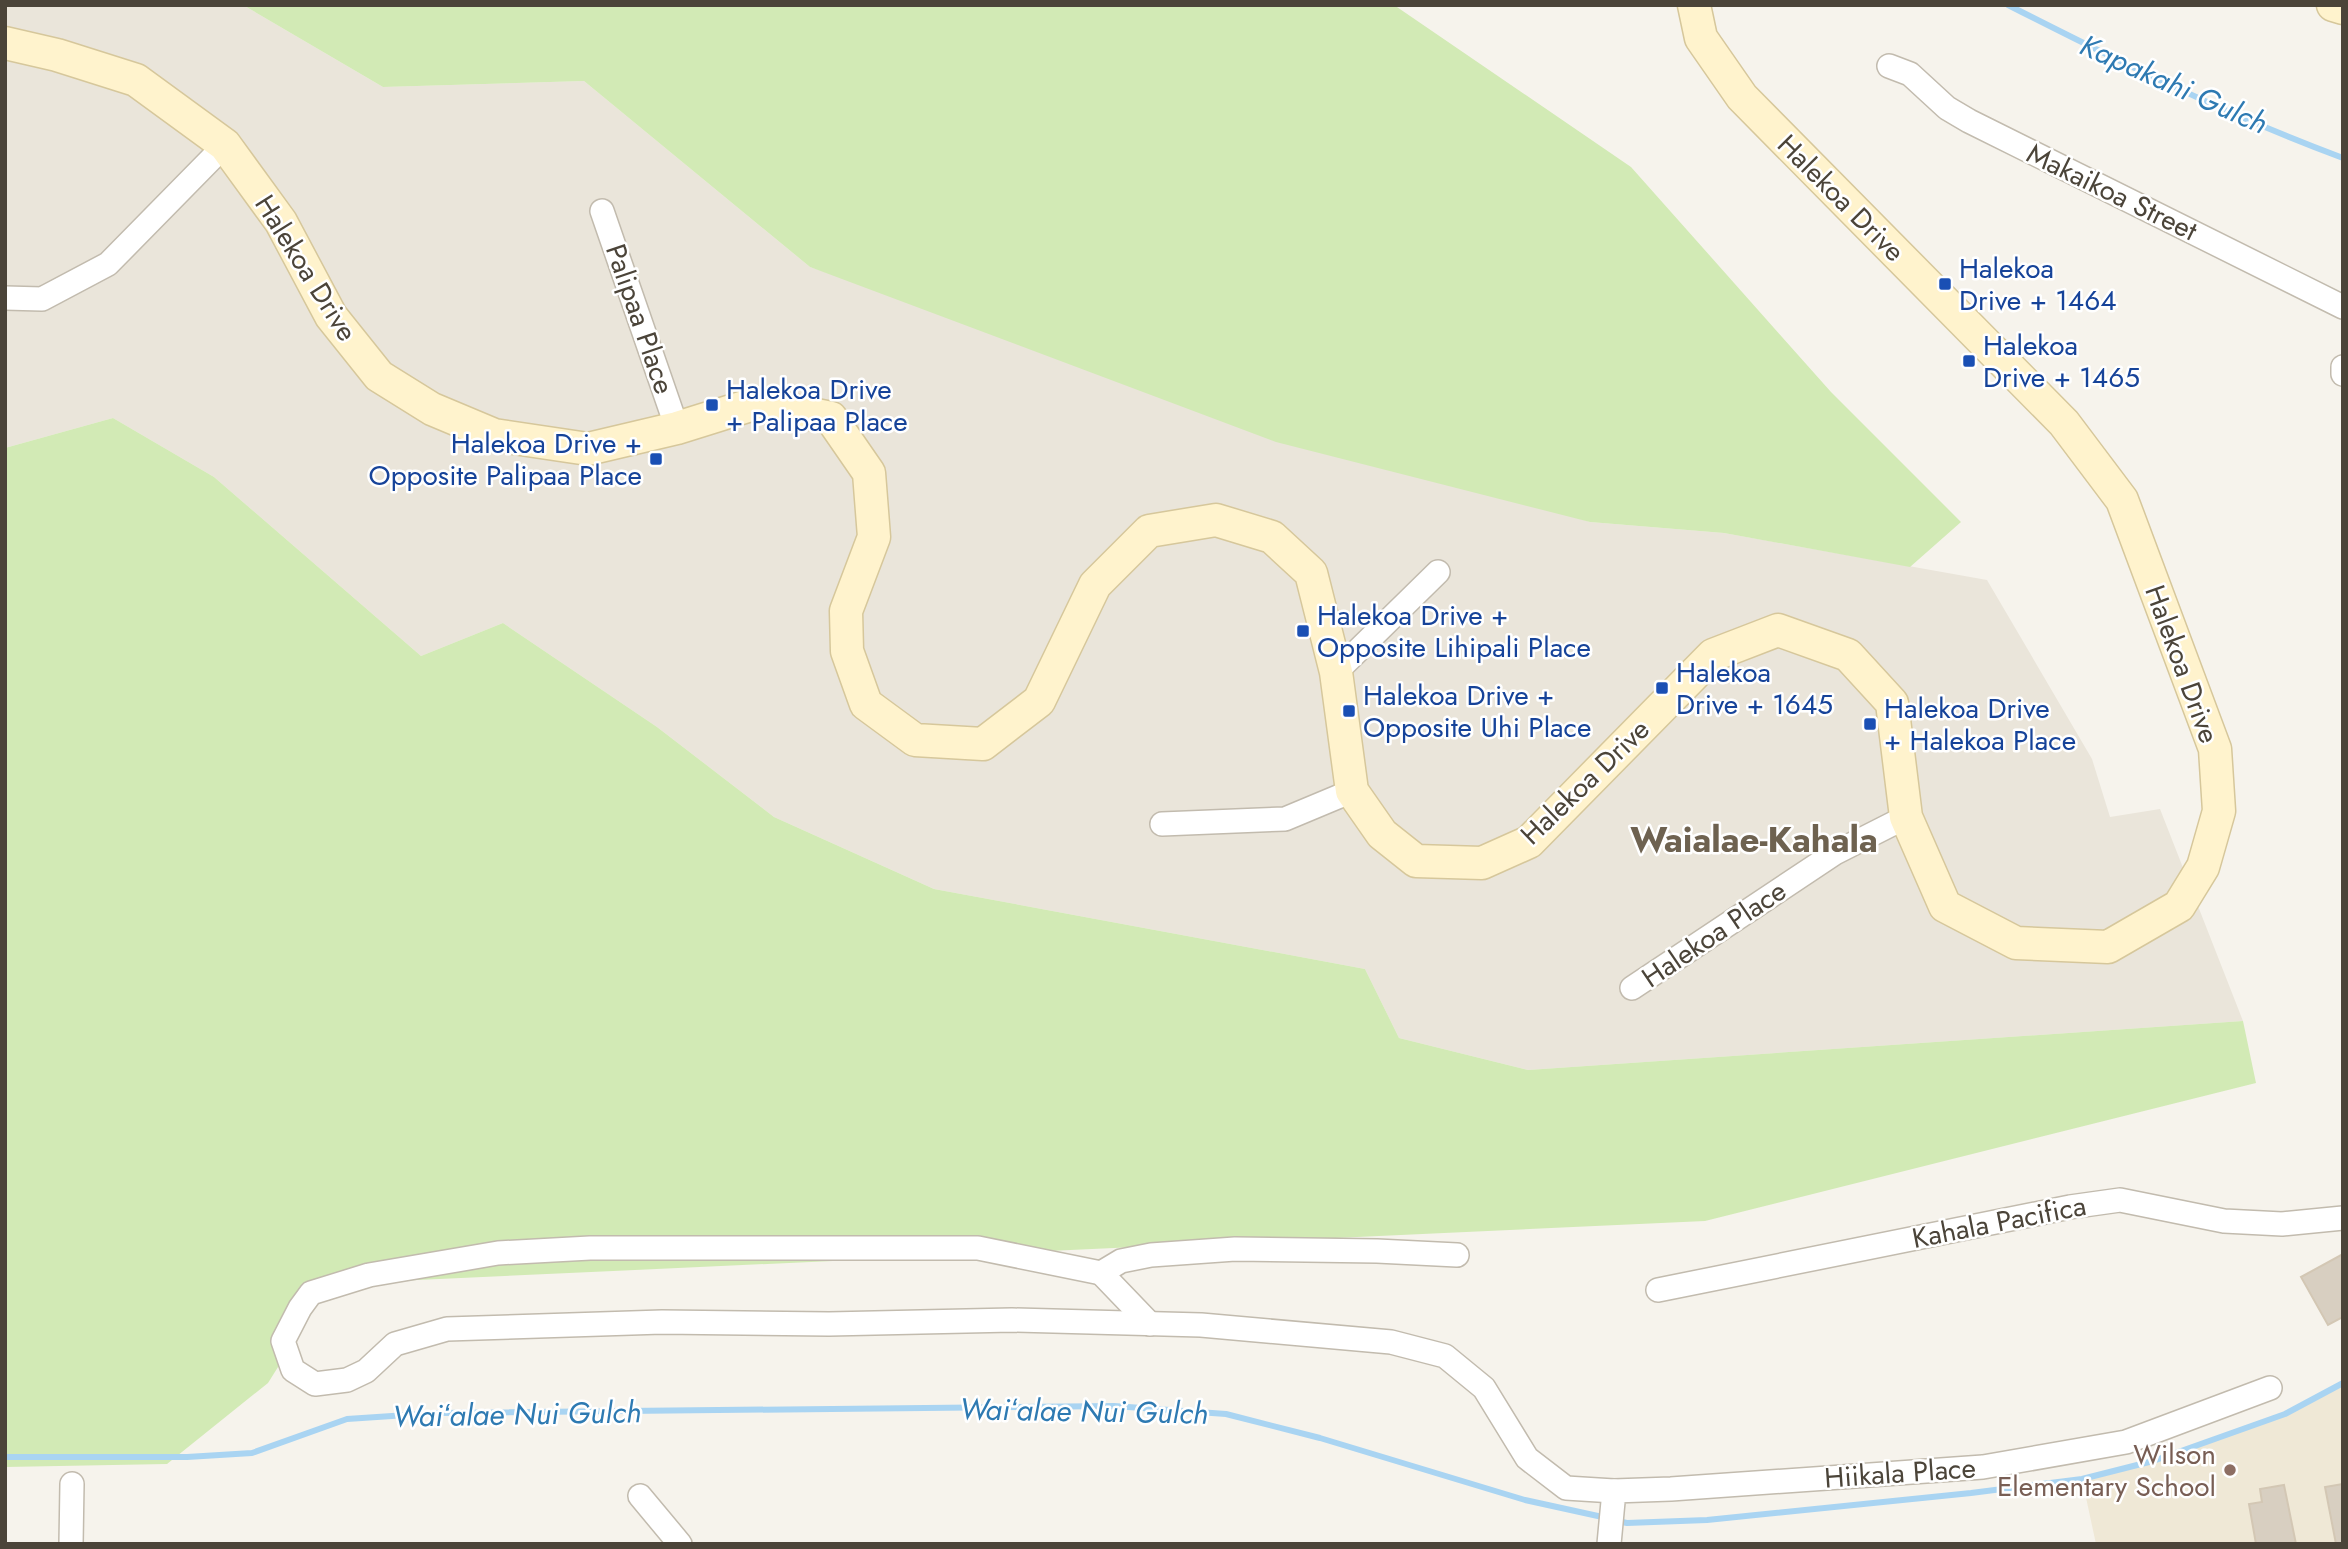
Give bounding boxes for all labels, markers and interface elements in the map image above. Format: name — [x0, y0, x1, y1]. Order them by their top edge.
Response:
water label: Kapakahi Gulch — [2073, 23, 2275, 145]
street label: Halekoa Drive — [1768, 125, 1914, 271]
street label: Makaikoa Street — [2020, 133, 2204, 251]
street label: Halekoa Drive — [245, 187, 367, 349]
street label: Palipaa Place — [595, 239, 685, 399]
place label: Halekoa Drive + 1464 — [1959, 248, 2117, 321]
marker: Halekoa Drive + 1464 — [1937, 276, 1953, 292]
place label: Halekoa Drive + 1465 — [1983, 325, 2140, 398]
marker: Halekoa Drive + 1465 — [1961, 353, 1977, 369]
place label: Halekoa Drive + Palipaa Place — [726, 369, 908, 442]
marker: Halekoa Drive + Palipaa Place — [704, 397, 720, 413]
place label: Halekoa Drive + Opposite Palipaa Place — [369, 423, 642, 496]
marker: Halekoa Drive + Opposite Palipaa Place — [648, 451, 664, 467]
street label: Halekoa Drive — [2134, 579, 2230, 749]
place label: Halekoa Drive + Opposite Lihipali Place — [1317, 595, 1591, 668]
marker: Halekoa Drive + Opposite Lihipali Place — [1295, 623, 1311, 639]
place label: Halekoa Drive + 1645 — [1676, 652, 1833, 725]
place label: Halekoa Drive + Opposite Uhi Place — [1363, 675, 1591, 748]
marker: Halekoa Drive + 1645 — [1654, 680, 1670, 696]
place label: Halekoa Drive + Halekoa Place — [1884, 688, 2076, 761]
marker: Halekoa Drive + Opposite Uhi Place — [1341, 703, 1357, 719]
street label: Halekoa Drive — [1511, 710, 1659, 854]
marker: Halekoa Drive + Halekoa Place — [1862, 716, 1878, 732]
district label: Waialae-Kahala — [1630, 815, 1878, 865]
street label: Halekoa Place — [1634, 870, 1794, 998]
street label: Kahala Pacifica — [1908, 1185, 2090, 1259]
water label: Waiʻalae Nui Gulch — [959, 1387, 1209, 1435]
water label: Waiʻalae Nui Gulch — [392, 1390, 642, 1438]
place label: Wilson Elementary School — [1997, 1434, 2216, 1507]
street label: Hiikala Place — [1823, 1447, 1977, 1499]
marker: Wilson Elementary School — [2222, 1462, 2238, 1478]

